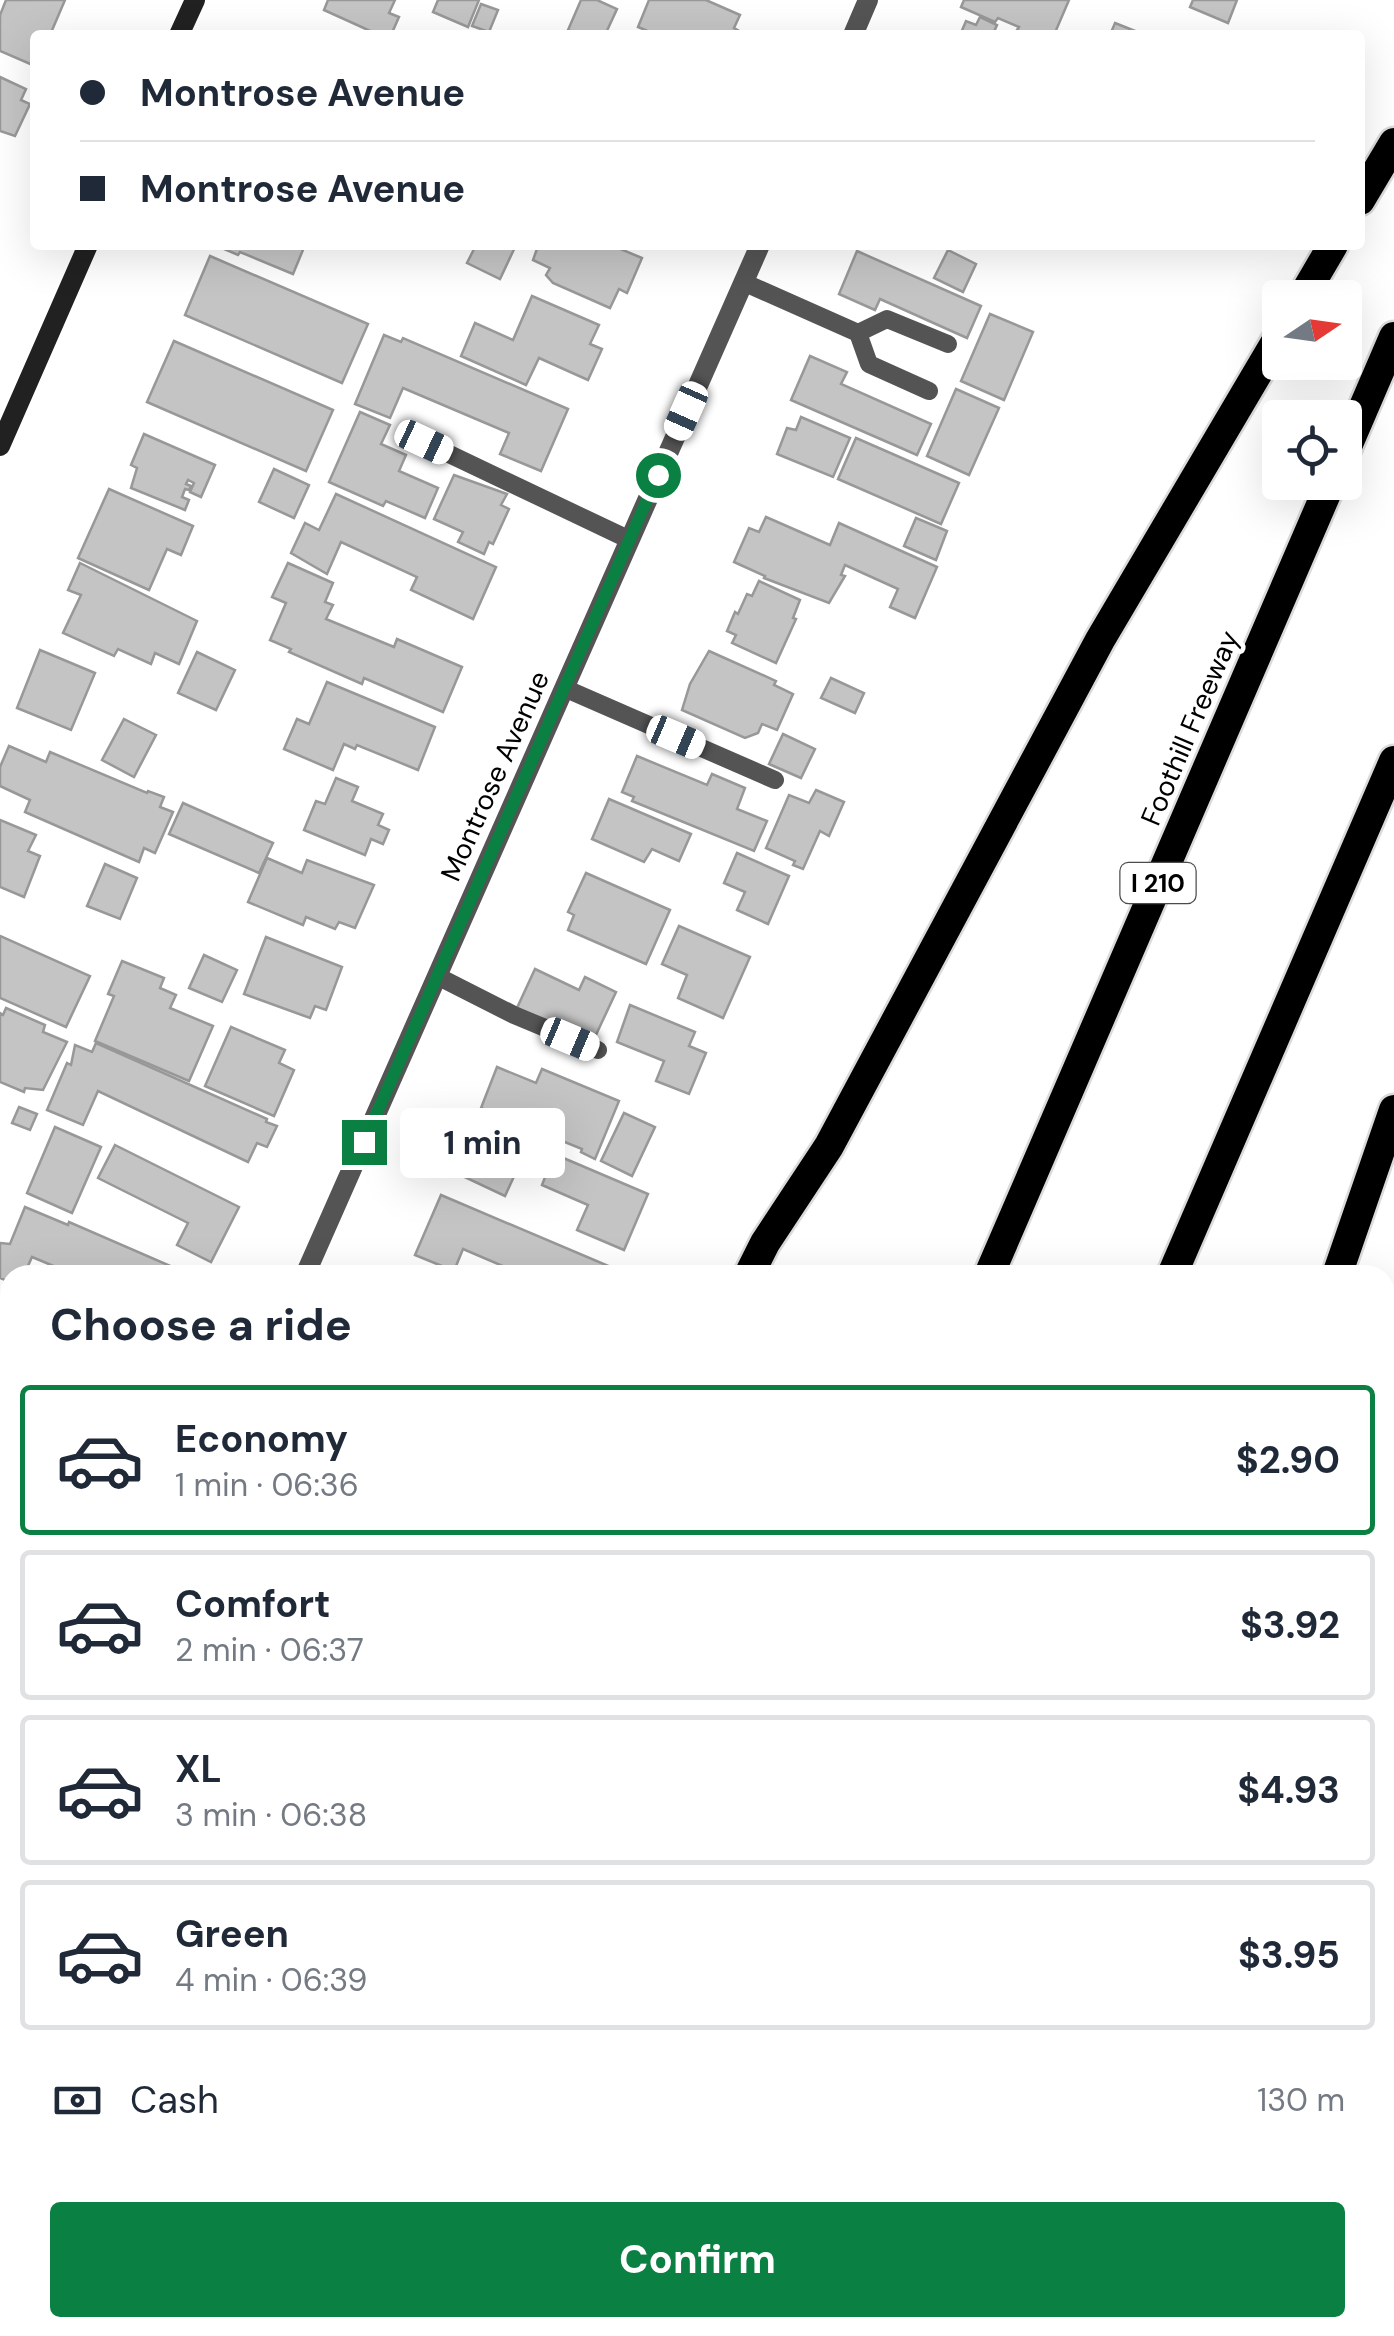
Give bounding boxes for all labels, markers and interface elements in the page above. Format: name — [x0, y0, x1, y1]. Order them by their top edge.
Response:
text: Montrose Avenue — [140, 68, 465, 118]
text: Montrose Avenue — [140, 164, 465, 214]
north arrow — [1262, 280, 1362, 380]
map controls — [1262, 280, 1362, 500]
car — [660, 377, 712, 445]
button: locate — [1262, 400, 1362, 500]
car — [390, 416, 458, 468]
route start — [636, 453, 681, 498]
street label: Foothill Freeway — [1132, 625, 1248, 831]
street label: Montrose Avenue — [432, 665, 558, 887]
car — [643, 711, 709, 763]
road number: I 210 — [1120, 863, 1196, 903]
car — [537, 1013, 603, 1065]
callout: 1 min — [399, 1107, 564, 1177]
route end — [342, 1120, 387, 1165]
text: 1 min — [444, 1122, 521, 1164]
text: Choose a ride — [50, 1295, 352, 1354]
text: Economy — [175, 1414, 348, 1464]
icon: car — [55, 1415, 145, 1505]
text: $2.90 — [1236, 1435, 1340, 1485]
text: 1 min · 06:36 — [175, 1464, 359, 1506]
text: Comfort — [175, 1579, 331, 1629]
icon: car — [55, 1580, 145, 1670]
text: $3.92 — [1240, 1600, 1340, 1650]
text: 2 min · 06:37 — [175, 1629, 364, 1671]
text: XL — [175, 1744, 222, 1794]
icon: car — [55, 1745, 145, 1835]
text: $4.93 — [1237, 1765, 1340, 1815]
text: 3 min · 06:38 — [175, 1794, 367, 1836]
text: Green — [175, 1909, 289, 1959]
icon: car — [55, 1910, 145, 2000]
text: $3.95 — [1238, 1930, 1340, 1980]
text: 4 min · 06:39 — [175, 1959, 367, 2001]
icon: cash — [50, 2073, 105, 2128]
text: Cash — [130, 2075, 219, 2125]
text: 130 m — [1257, 2079, 1345, 2121]
button: Confirm — [50, 2202, 1345, 2317]

